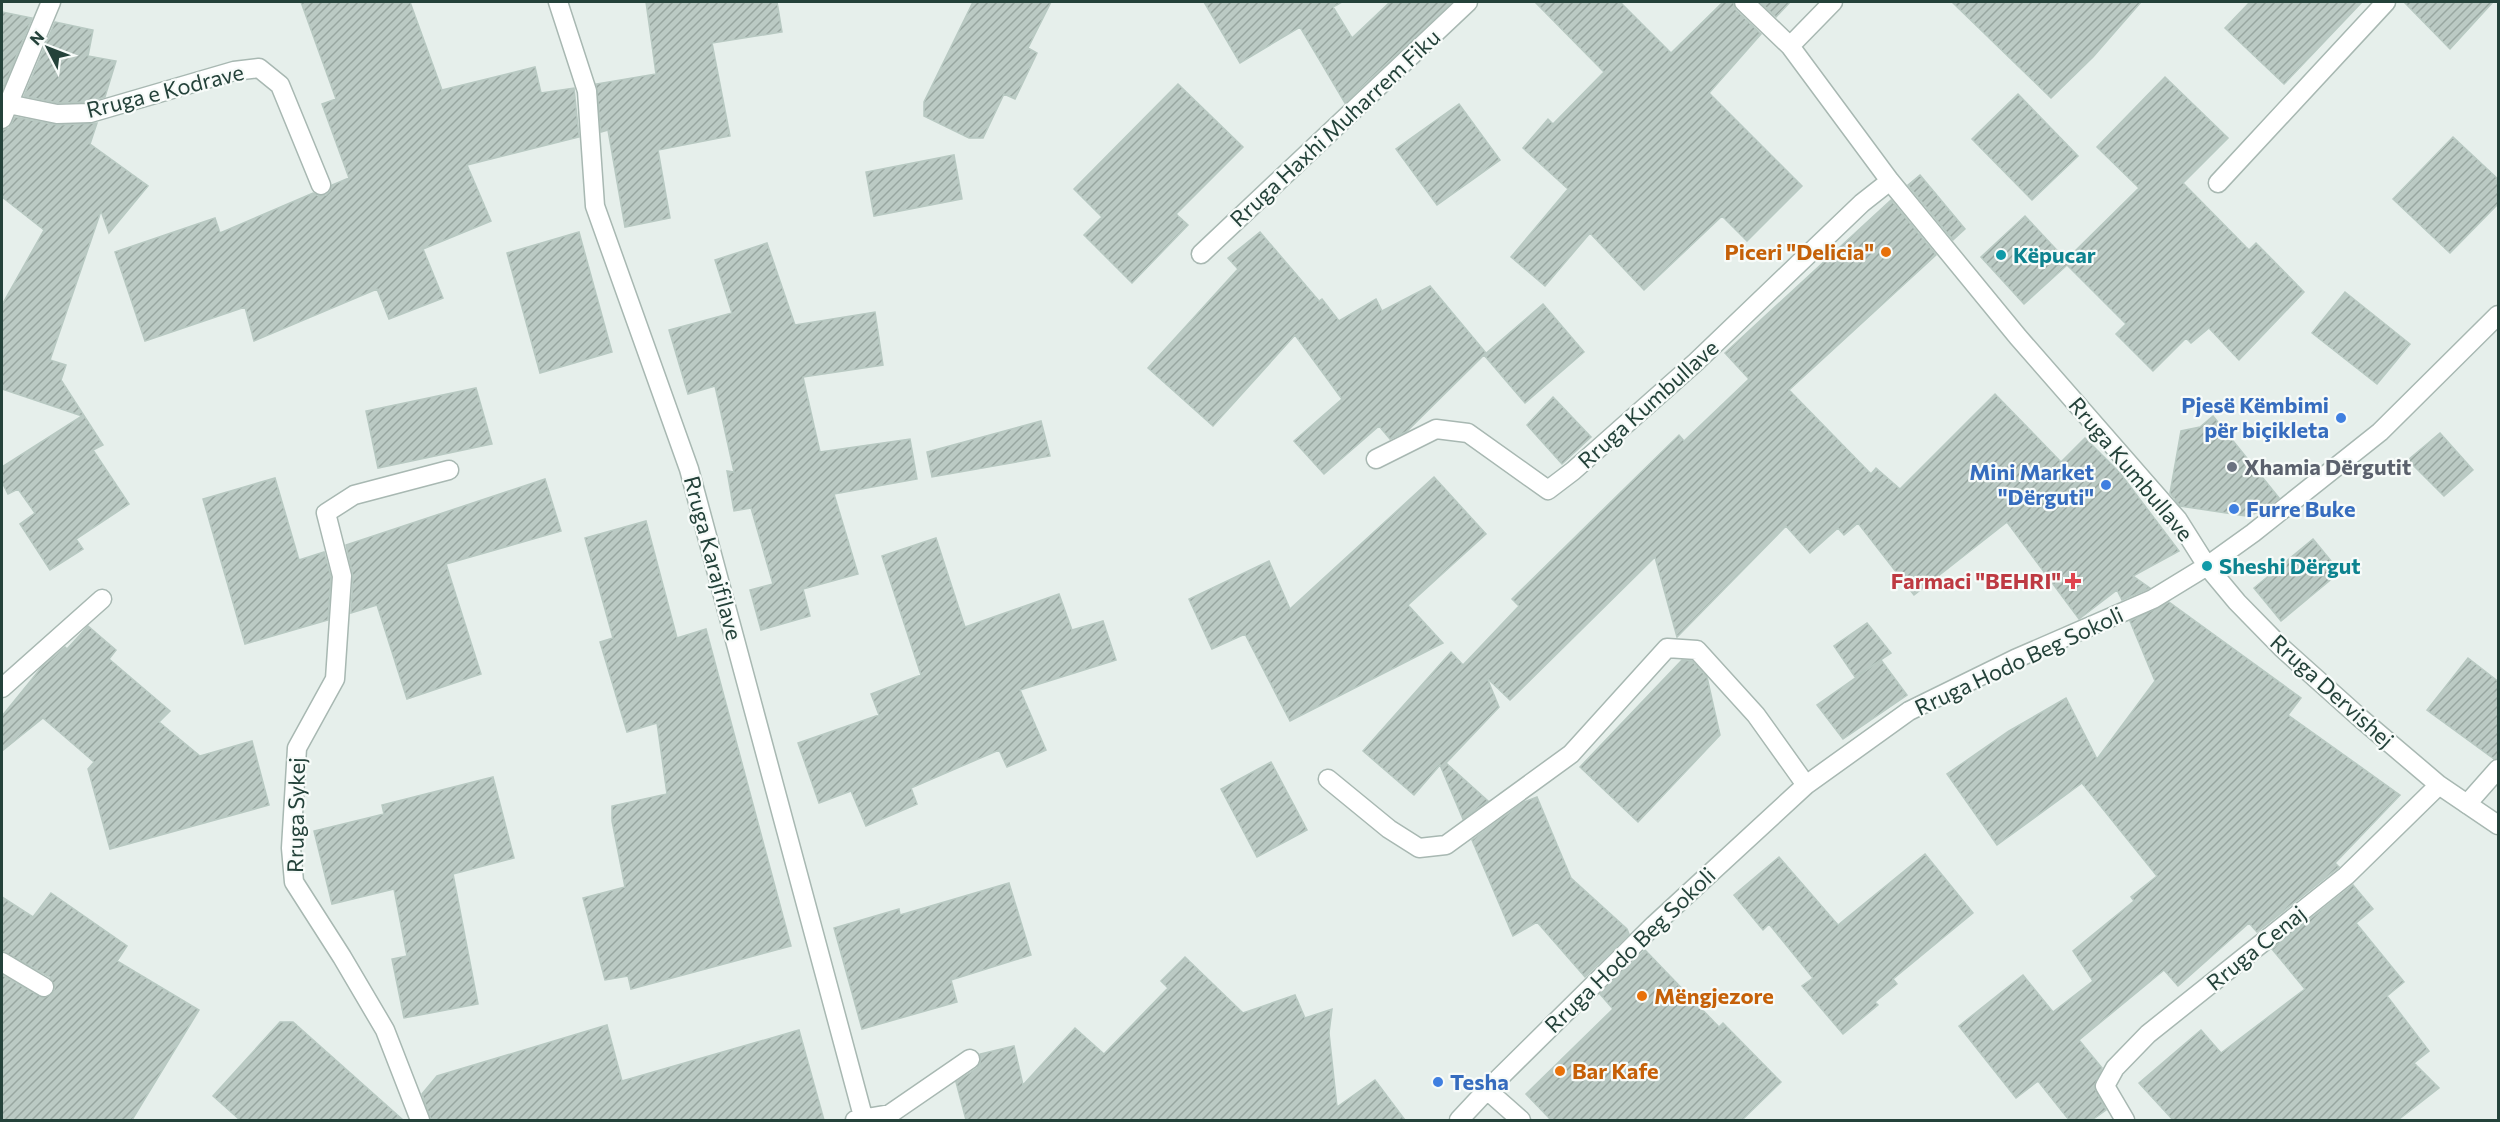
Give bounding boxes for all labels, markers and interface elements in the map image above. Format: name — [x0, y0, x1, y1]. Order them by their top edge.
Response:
north arrow — [18, 18, 78, 78]
street label: Rruga Haxhi Muharrem Fiku — [1224, 23, 1445, 232]
text: N — [25, 27, 48, 48]
street label: Rruga e Kodrave — [83, 58, 246, 123]
place label: Piceri "Delicia" — [1725, 238, 1874, 265]
place label: Këpucar — [2013, 241, 2096, 268]
marker: Piceri "Delicia" — [1879, 245, 1893, 259]
marker: Këpucar — [1994, 248, 2008, 262]
street label: Rruga Kumbullave — [1572, 334, 1723, 474]
street label: Rruga Kumbullave — [2063, 391, 2199, 546]
place label: Pjesë Këmbimi për biçikleta — [2181, 391, 2329, 443]
marker: Pjesë Këmbimi për biçikleta — [2334, 411, 2348, 425]
place label: Xhamia Dërgutit — [2244, 453, 2411, 480]
place label: Mini Market "Dërguti" — [1969, 458, 2094, 510]
marker: Xhamia Dërgutit — [2225, 460, 2239, 474]
street label: Rruga Karajfilave — [679, 473, 748, 643]
marker: Mini Market "Dërguti" — [2099, 478, 2113, 492]
place label: Furre Buke — [2246, 495, 2355, 522]
marker: Furre Buke — [2227, 502, 2241, 516]
place label: Sheshi Dërgut — [2219, 552, 2361, 579]
marker: Sheshi Dërgut — [2200, 559, 2214, 573]
place label: Farmaci "BEHRI" — [1891, 567, 2061, 594]
marker: Farmaci "BEHRI" — [2066, 574, 2080, 588]
street label: Rruga Hodo Beg Sokoli — [1910, 600, 2127, 721]
street label: Rruga Dervishej — [2265, 628, 2400, 753]
street label: Rruga Sykej — [281, 757, 310, 873]
street label: Rruga Hodo Beg Sokoli — [1539, 861, 1721, 1038]
street label: Rruga Cenaj — [2201, 899, 2311, 996]
place label: Mëngjezore — [1654, 982, 1774, 1009]
marker: Mëngjezore — [1635, 989, 1649, 1003]
place label: Bar Kafe — [1572, 1057, 1659, 1084]
marker: Bar Kafe — [1553, 1064, 1567, 1078]
place label: Tesha — [1450, 1068, 1509, 1095]
marker: Tesha — [1431, 1075, 1445, 1089]

